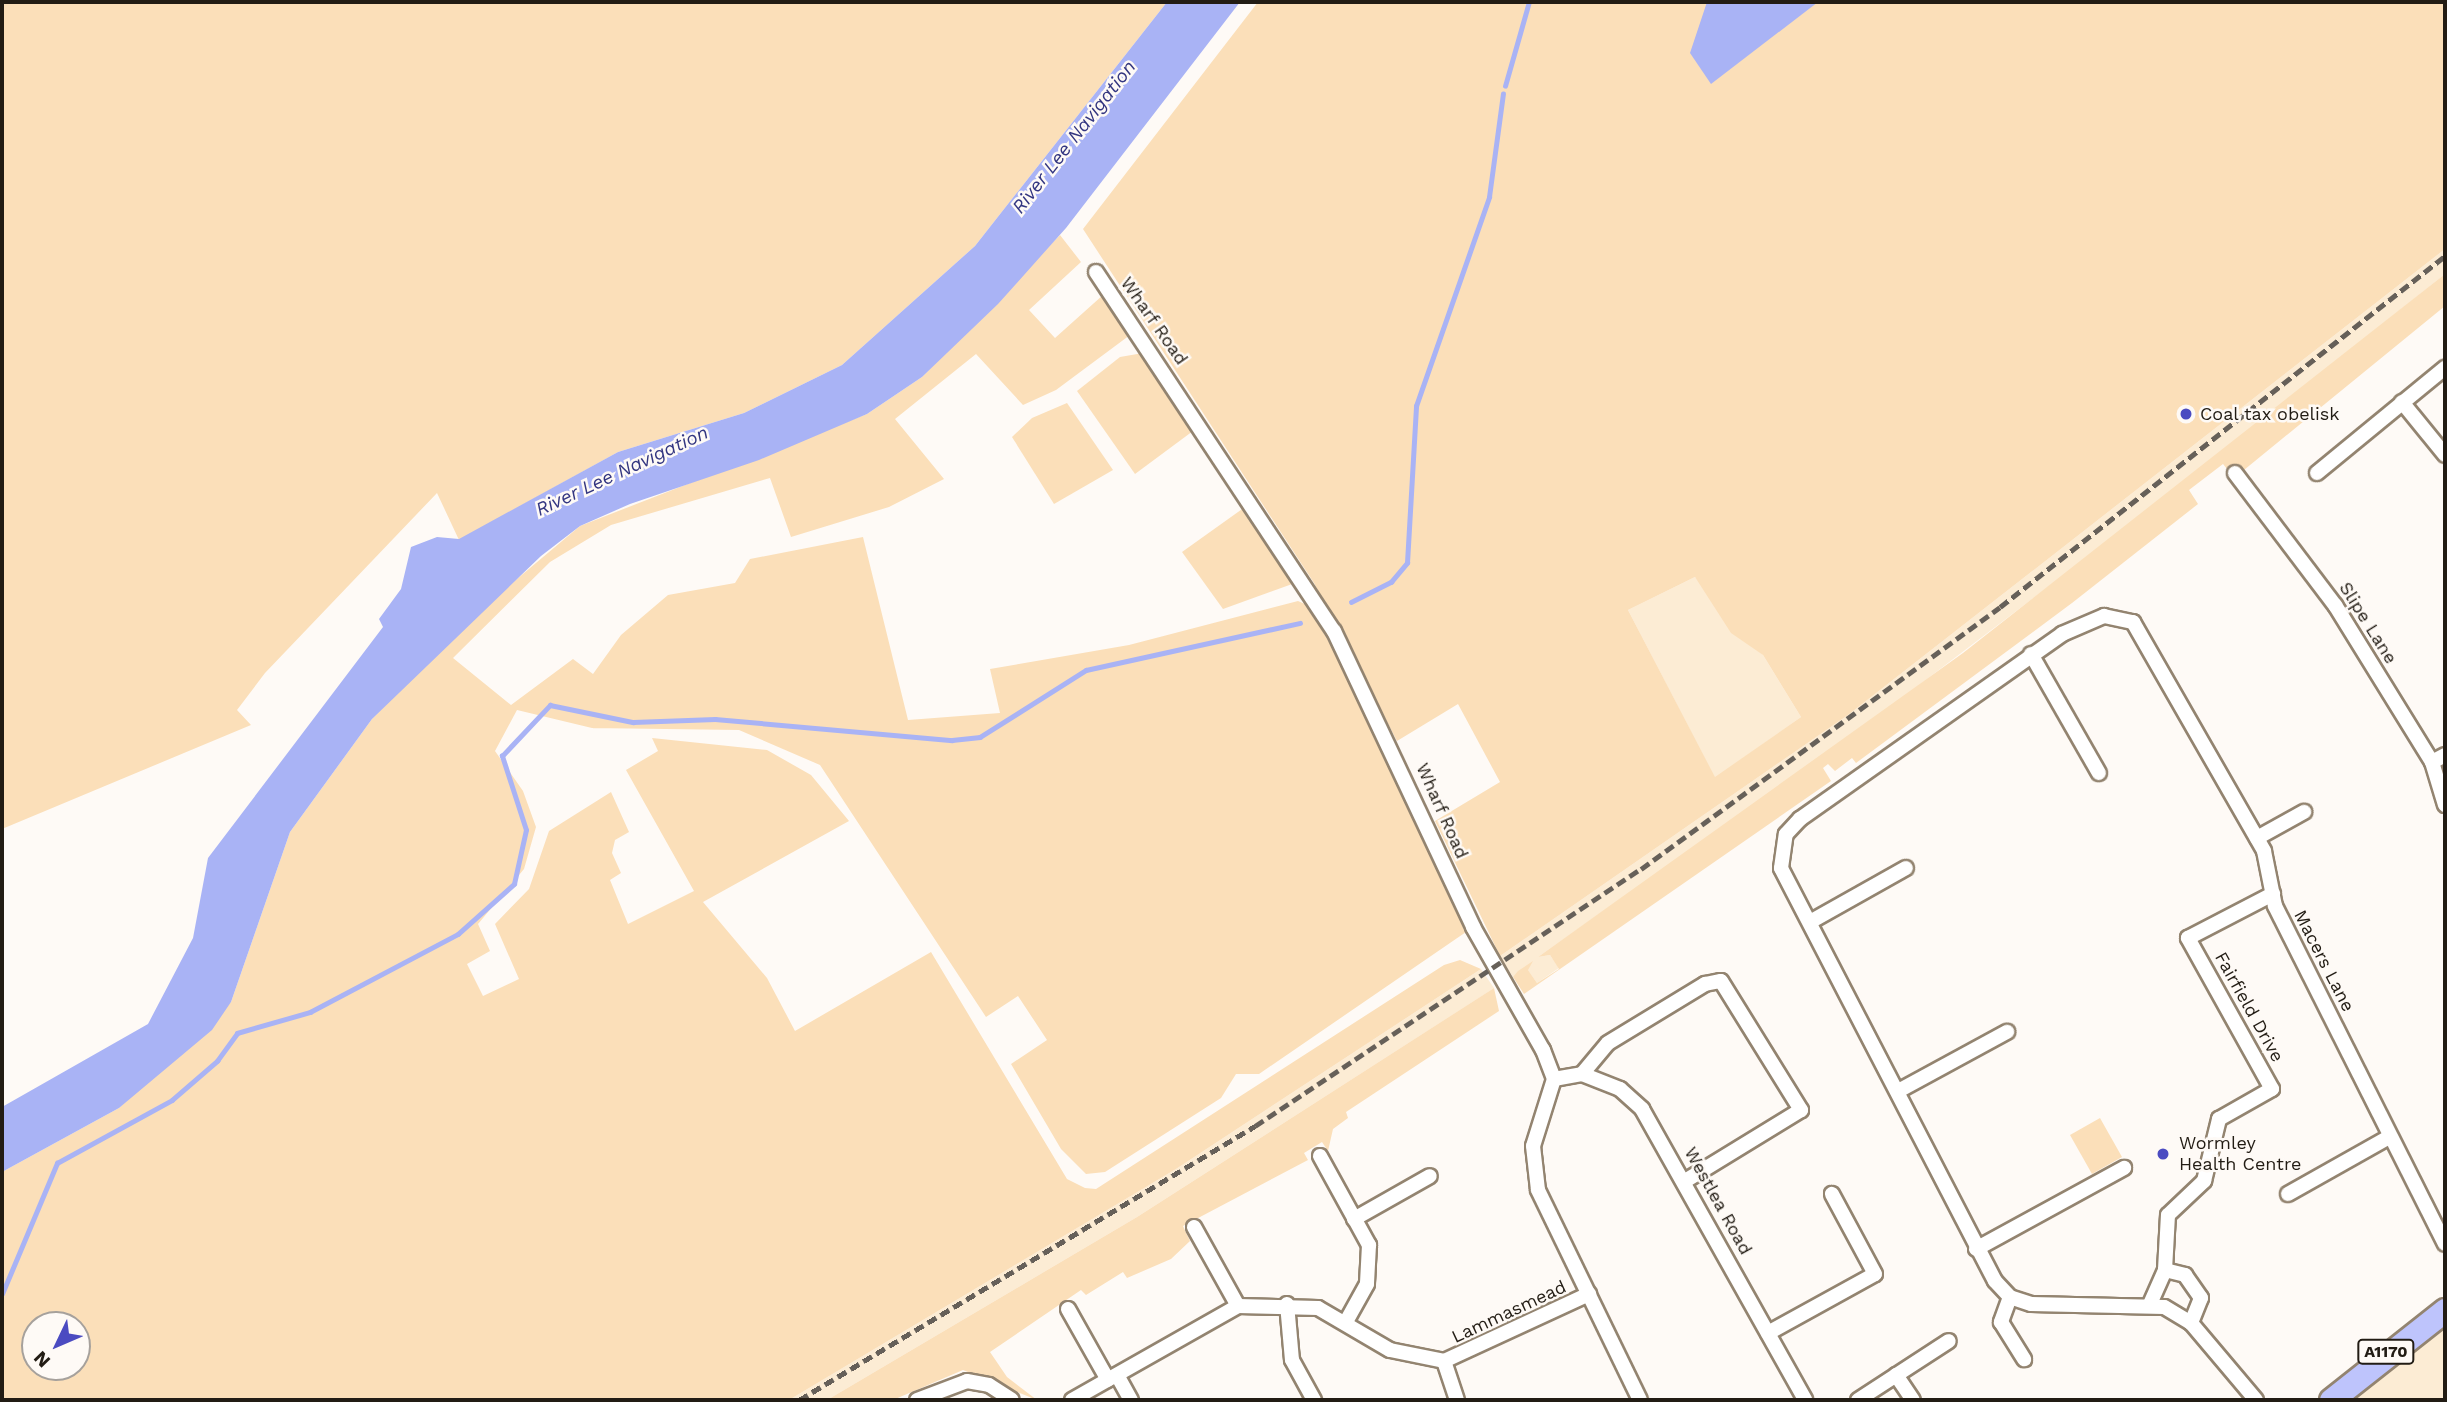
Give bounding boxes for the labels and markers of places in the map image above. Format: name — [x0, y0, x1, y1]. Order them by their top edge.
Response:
place label: Coal tax obelisk — [2200, 403, 2341, 425]
marker: Coal tax obelisk — [2178, 406, 2194, 422]
place label: Wormley Health Centre — [2179, 1133, 2301, 1176]
marker: Wormley Health Centre — [2153, 1144, 2173, 1164]

